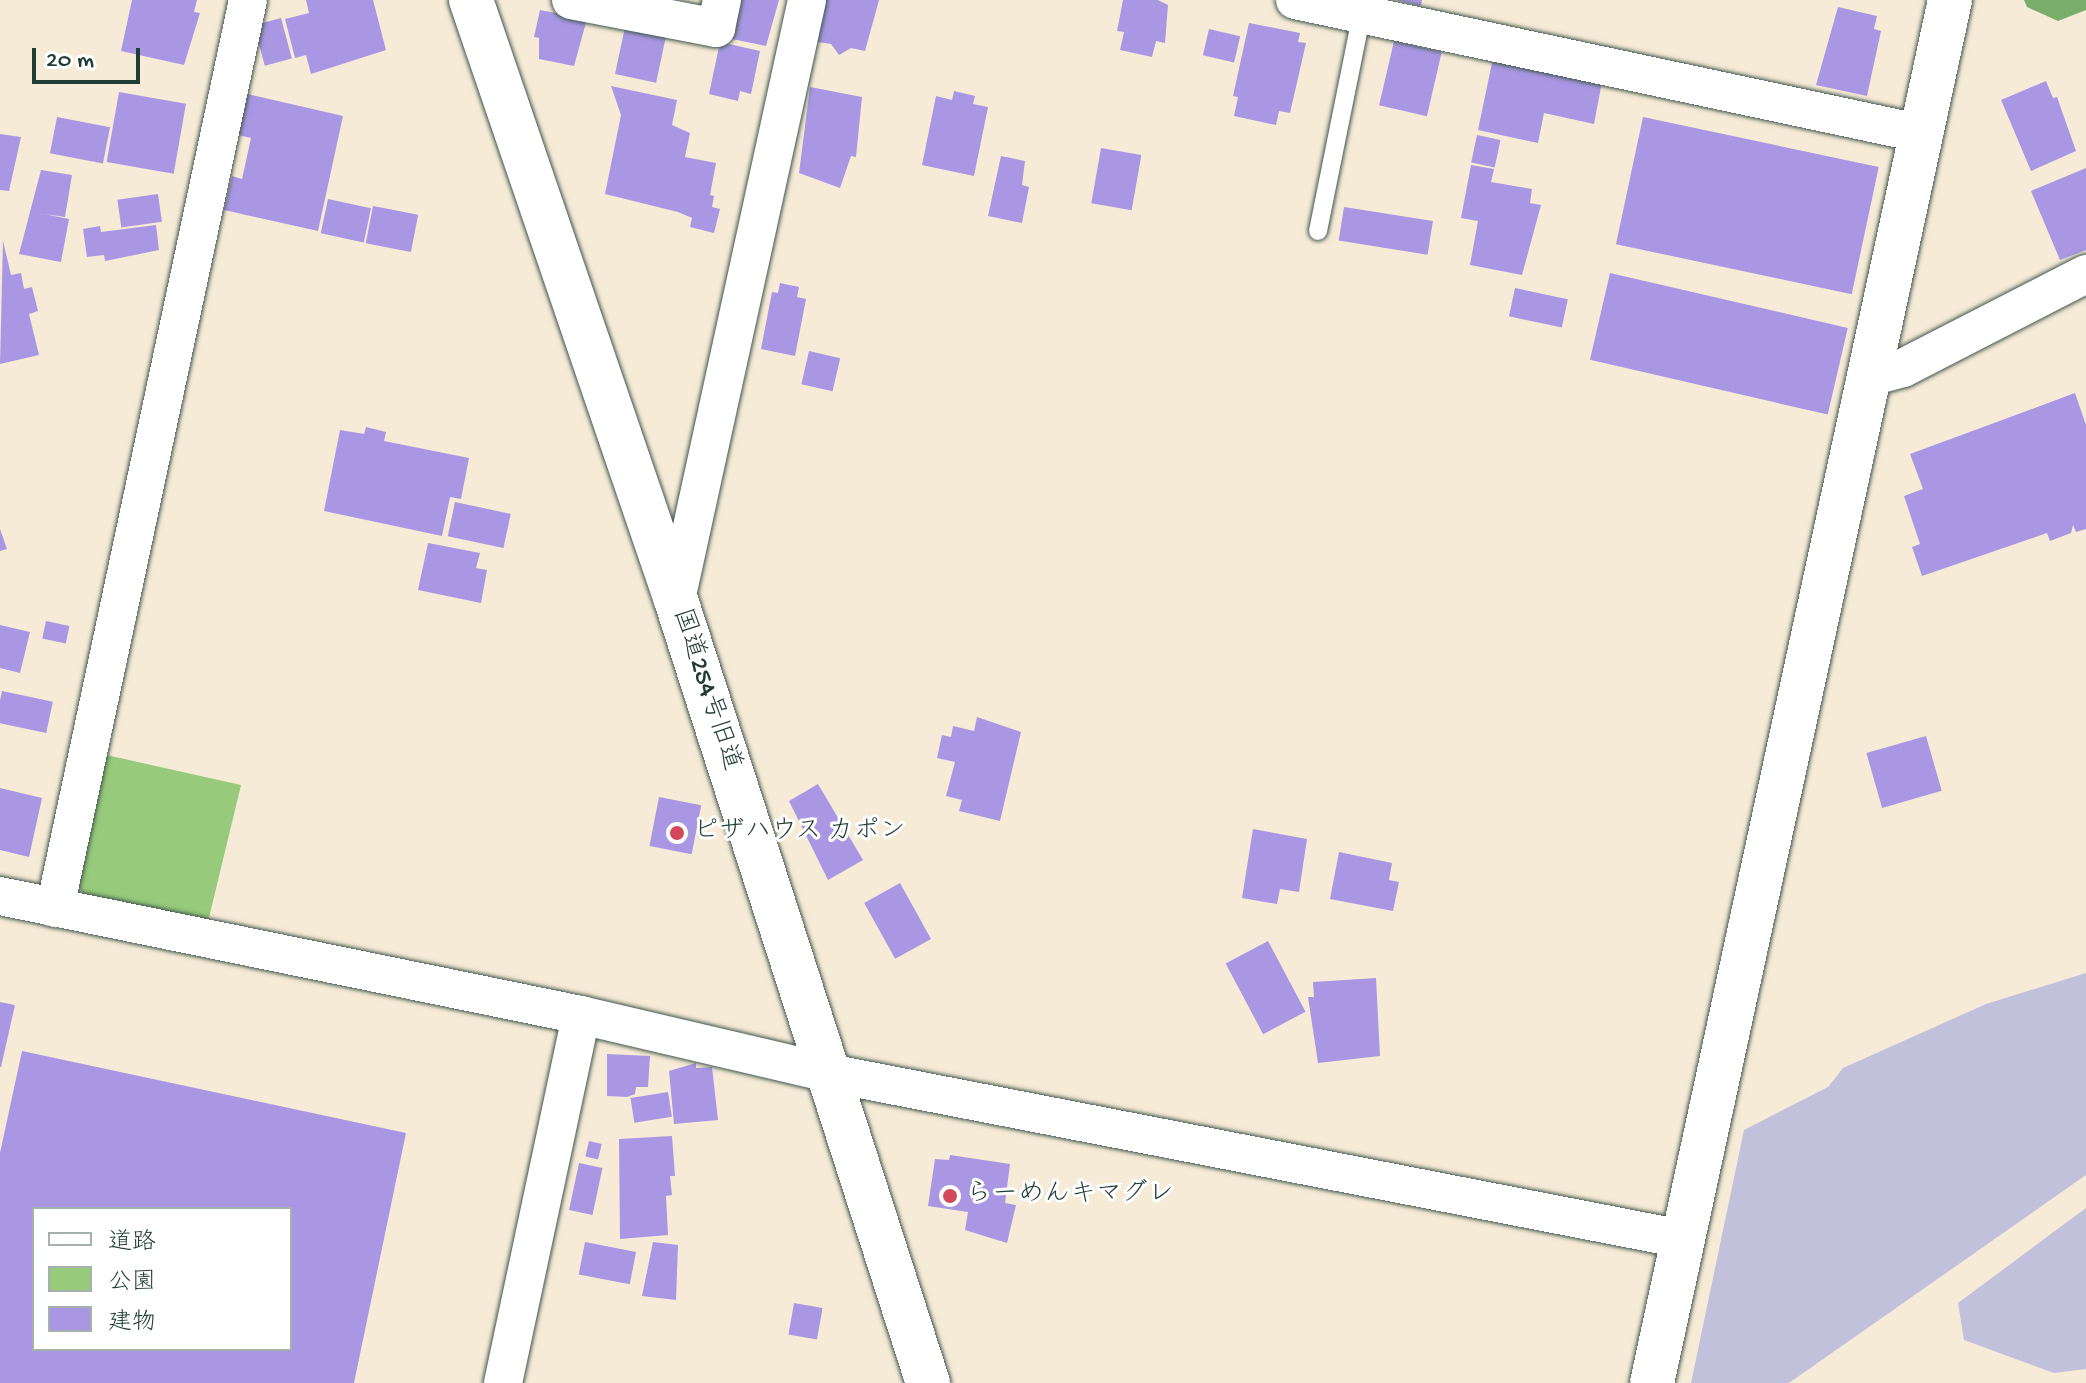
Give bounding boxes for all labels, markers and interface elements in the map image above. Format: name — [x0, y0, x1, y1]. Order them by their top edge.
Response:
scale bar — [36, 32, 144, 82]
text: 20 m — [46, 47, 94, 76]
street label: 国道254号旧道 — [664, 605, 746, 775]
place label: ピザハウス カポン — [693, 817, 907, 849]
marker: ピザハウス カポン — [668, 824, 686, 842]
place label: らーめんキマグレ — [966, 1180, 1174, 1212]
marker: らーめんキマグレ — [941, 1187, 959, 1205]
legend — [32, 1207, 292, 1351]
text: 道路 — [108, 1229, 156, 1258]
text: 公園 — [108, 1269, 156, 1298]
text: 建物 — [108, 1309, 156, 1338]

